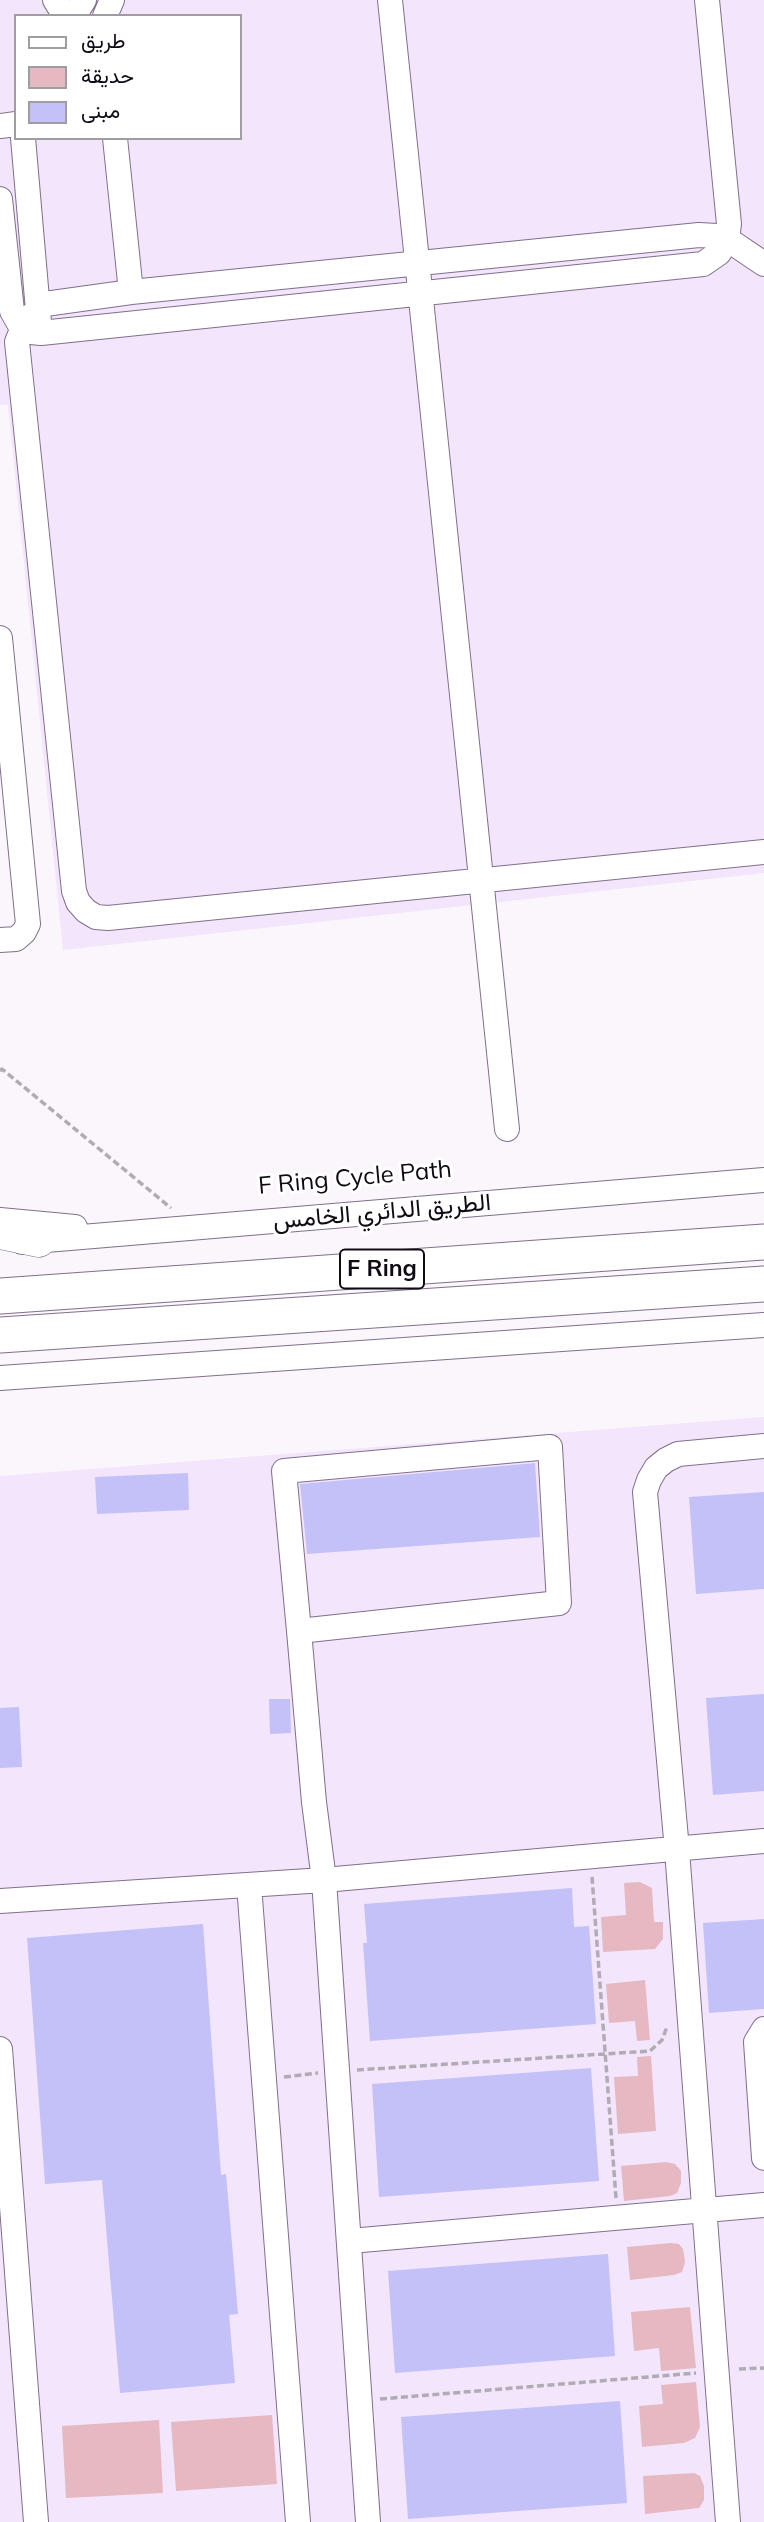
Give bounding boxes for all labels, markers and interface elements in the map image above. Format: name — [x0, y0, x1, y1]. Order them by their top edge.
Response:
legend — [14, 14, 242, 140]
text: طريق — [81, 27, 126, 53]
text: حديقة — [81, 62, 134, 88]
text: مبنى — [81, 97, 120, 123]
street label: F Ring Cycle Path — [257, 1155, 453, 1201]
street label: الطريق الدائري الخامس — [272, 1188, 492, 1236]
road number: F Ring — [340, 1250, 424, 1288]

